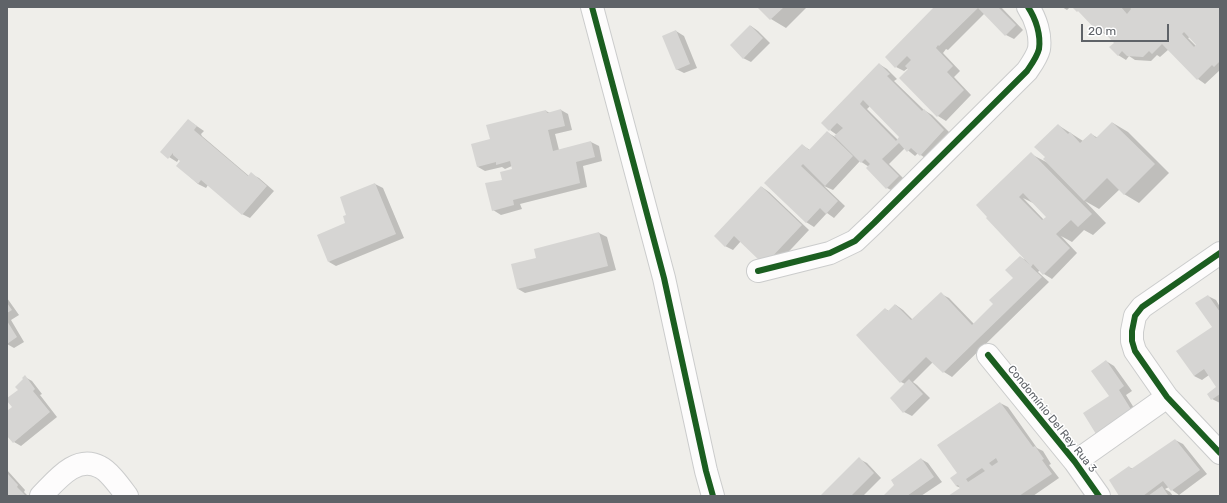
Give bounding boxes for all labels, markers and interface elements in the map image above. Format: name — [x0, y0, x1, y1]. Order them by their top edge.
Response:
scale bar — [1083, 16, 1171, 42]
text: 20 m — [1088, 24, 1116, 38]
street label: Condomínio Del Rey Rua 3 — [1005, 363, 1099, 475]

